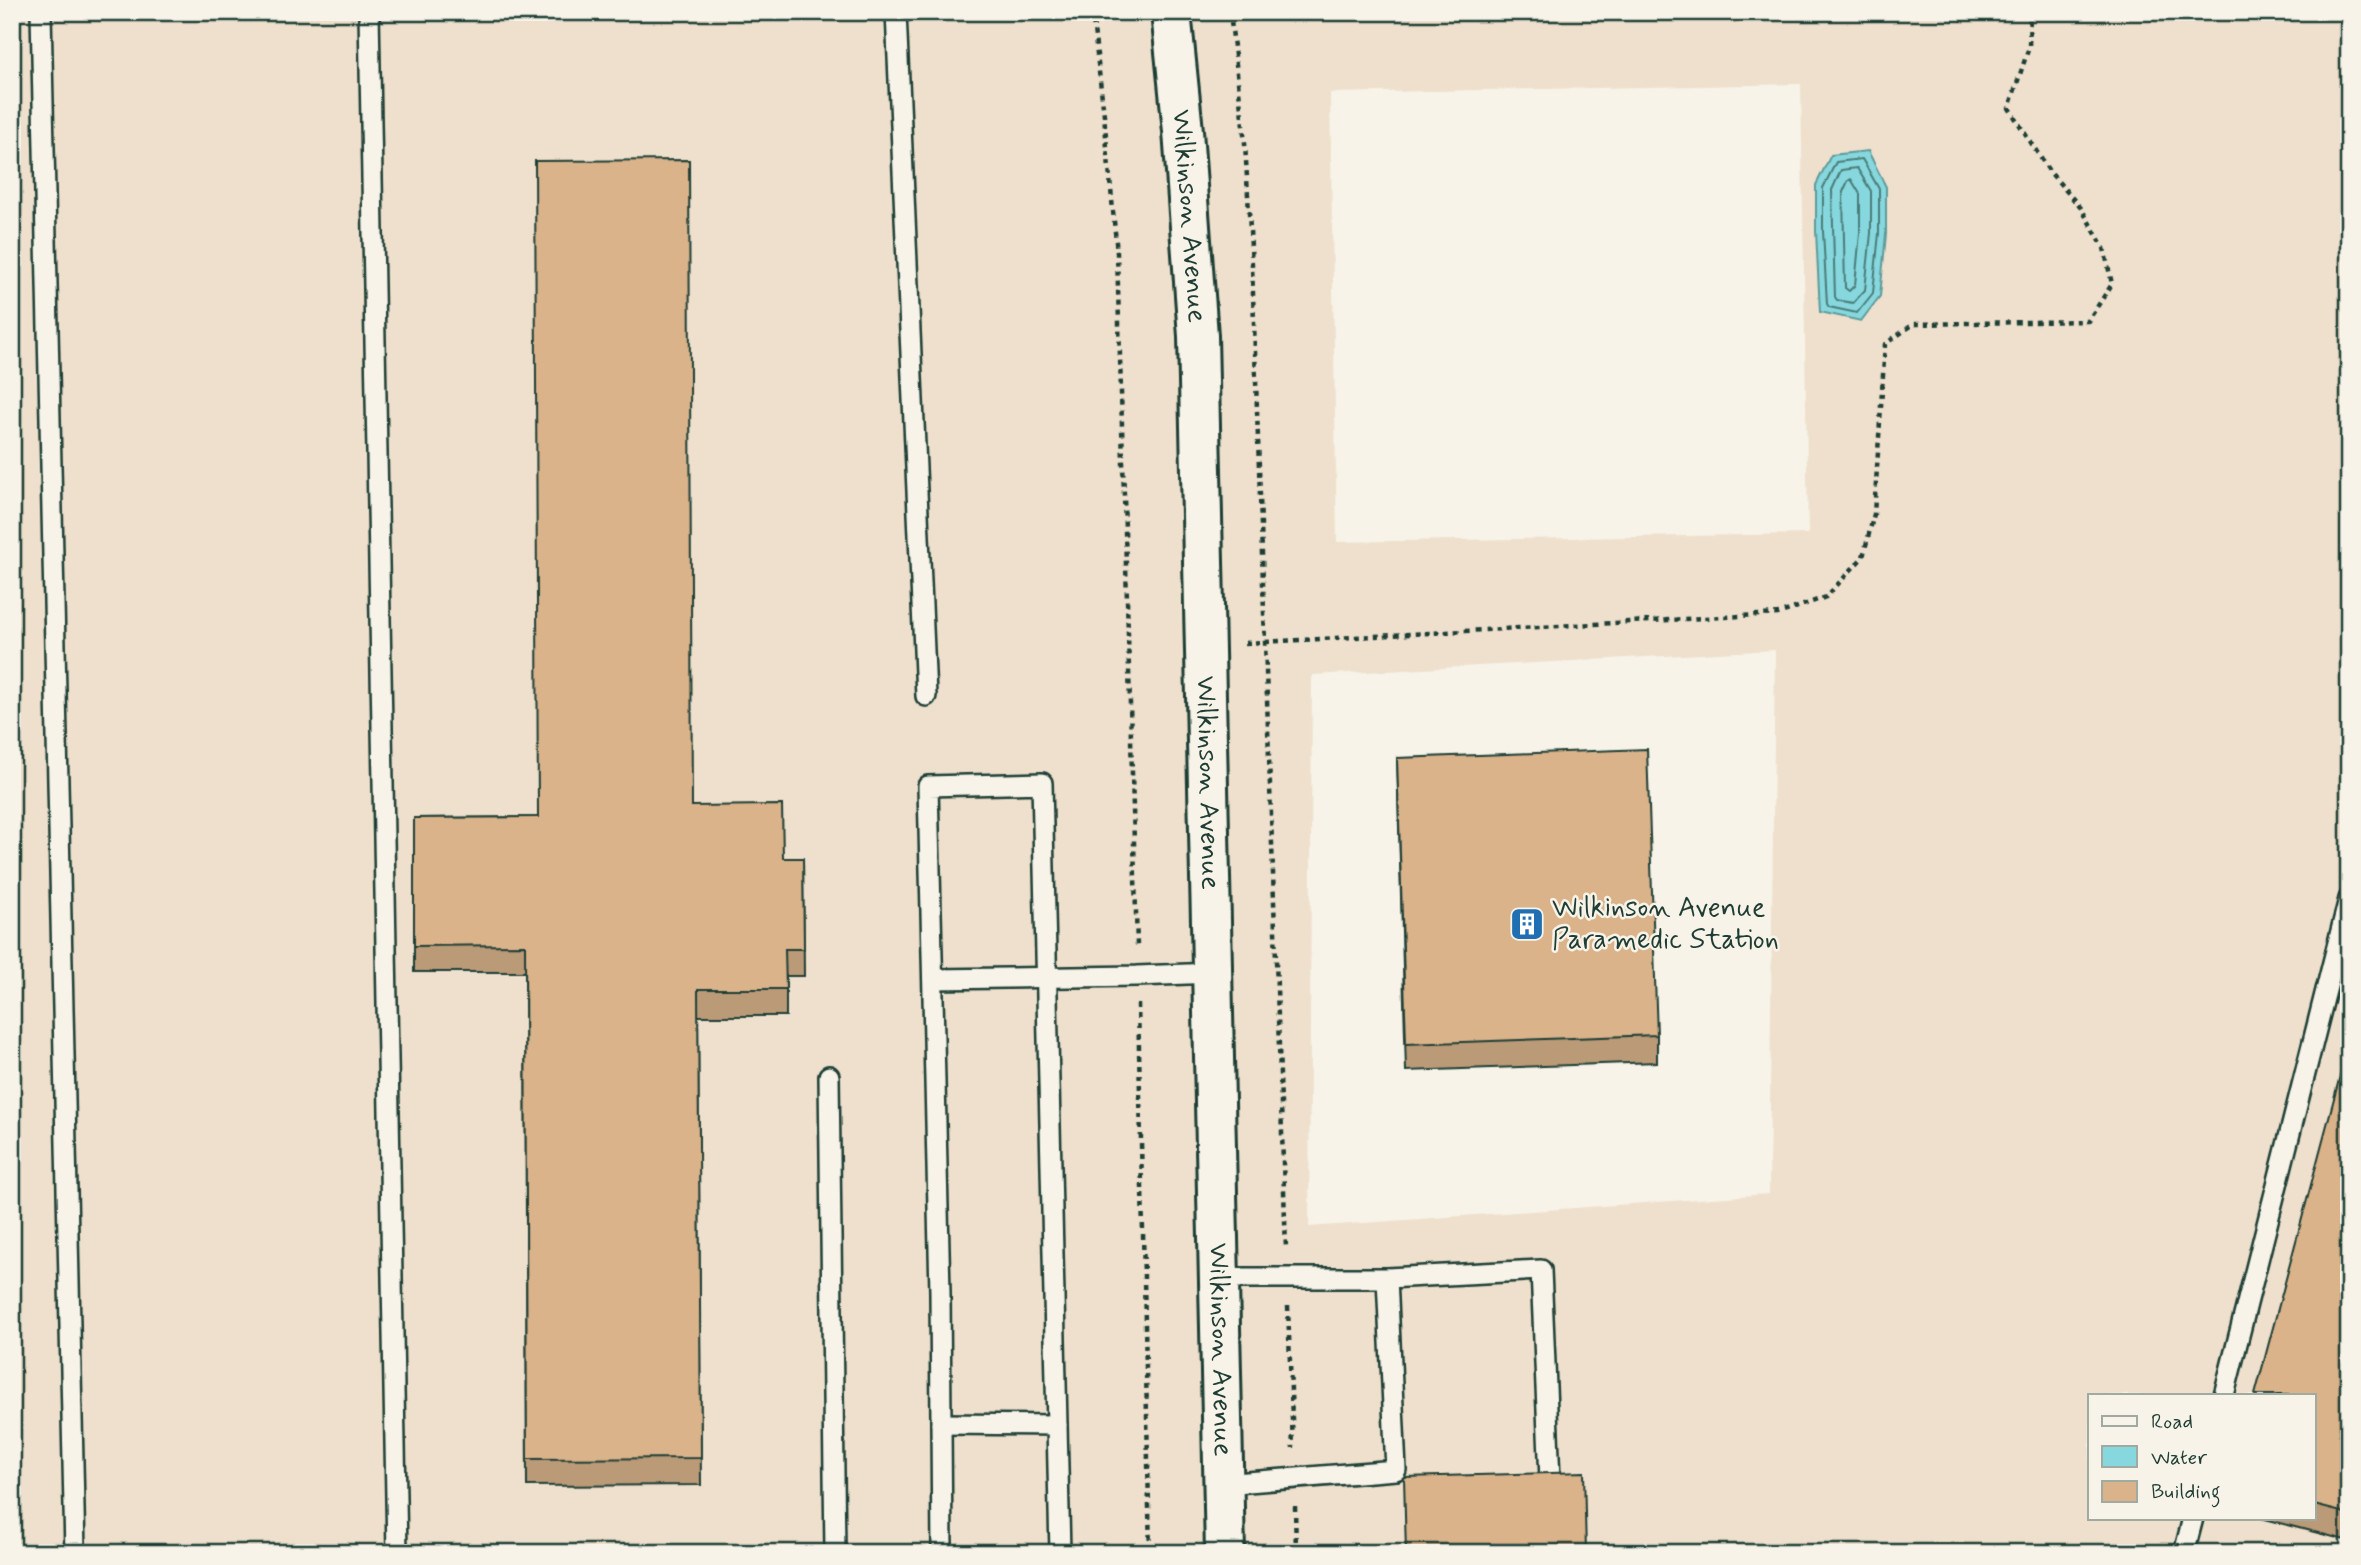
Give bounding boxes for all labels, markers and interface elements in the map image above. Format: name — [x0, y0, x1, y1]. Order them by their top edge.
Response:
street label: Wilkinson Avenue — [1162, 108, 1215, 324]
street label: Wilkinson Avenue — [1187, 675, 1229, 890]
place label: Wilkinson Avenue Paramedic Station — [1552, 890, 1779, 959]
building icon: Wilkinson Avenue Paramedic Station — [1508, 905, 1546, 943]
street label: Wilkinson Avenue — [1200, 1242, 1241, 1457]
legend — [2088, 1394, 2316, 1520]
text: Road — [2151, 1408, 2193, 1436]
text: Water — [2151, 1444, 2207, 1472]
text: Building — [2151, 1478, 2221, 1508]

